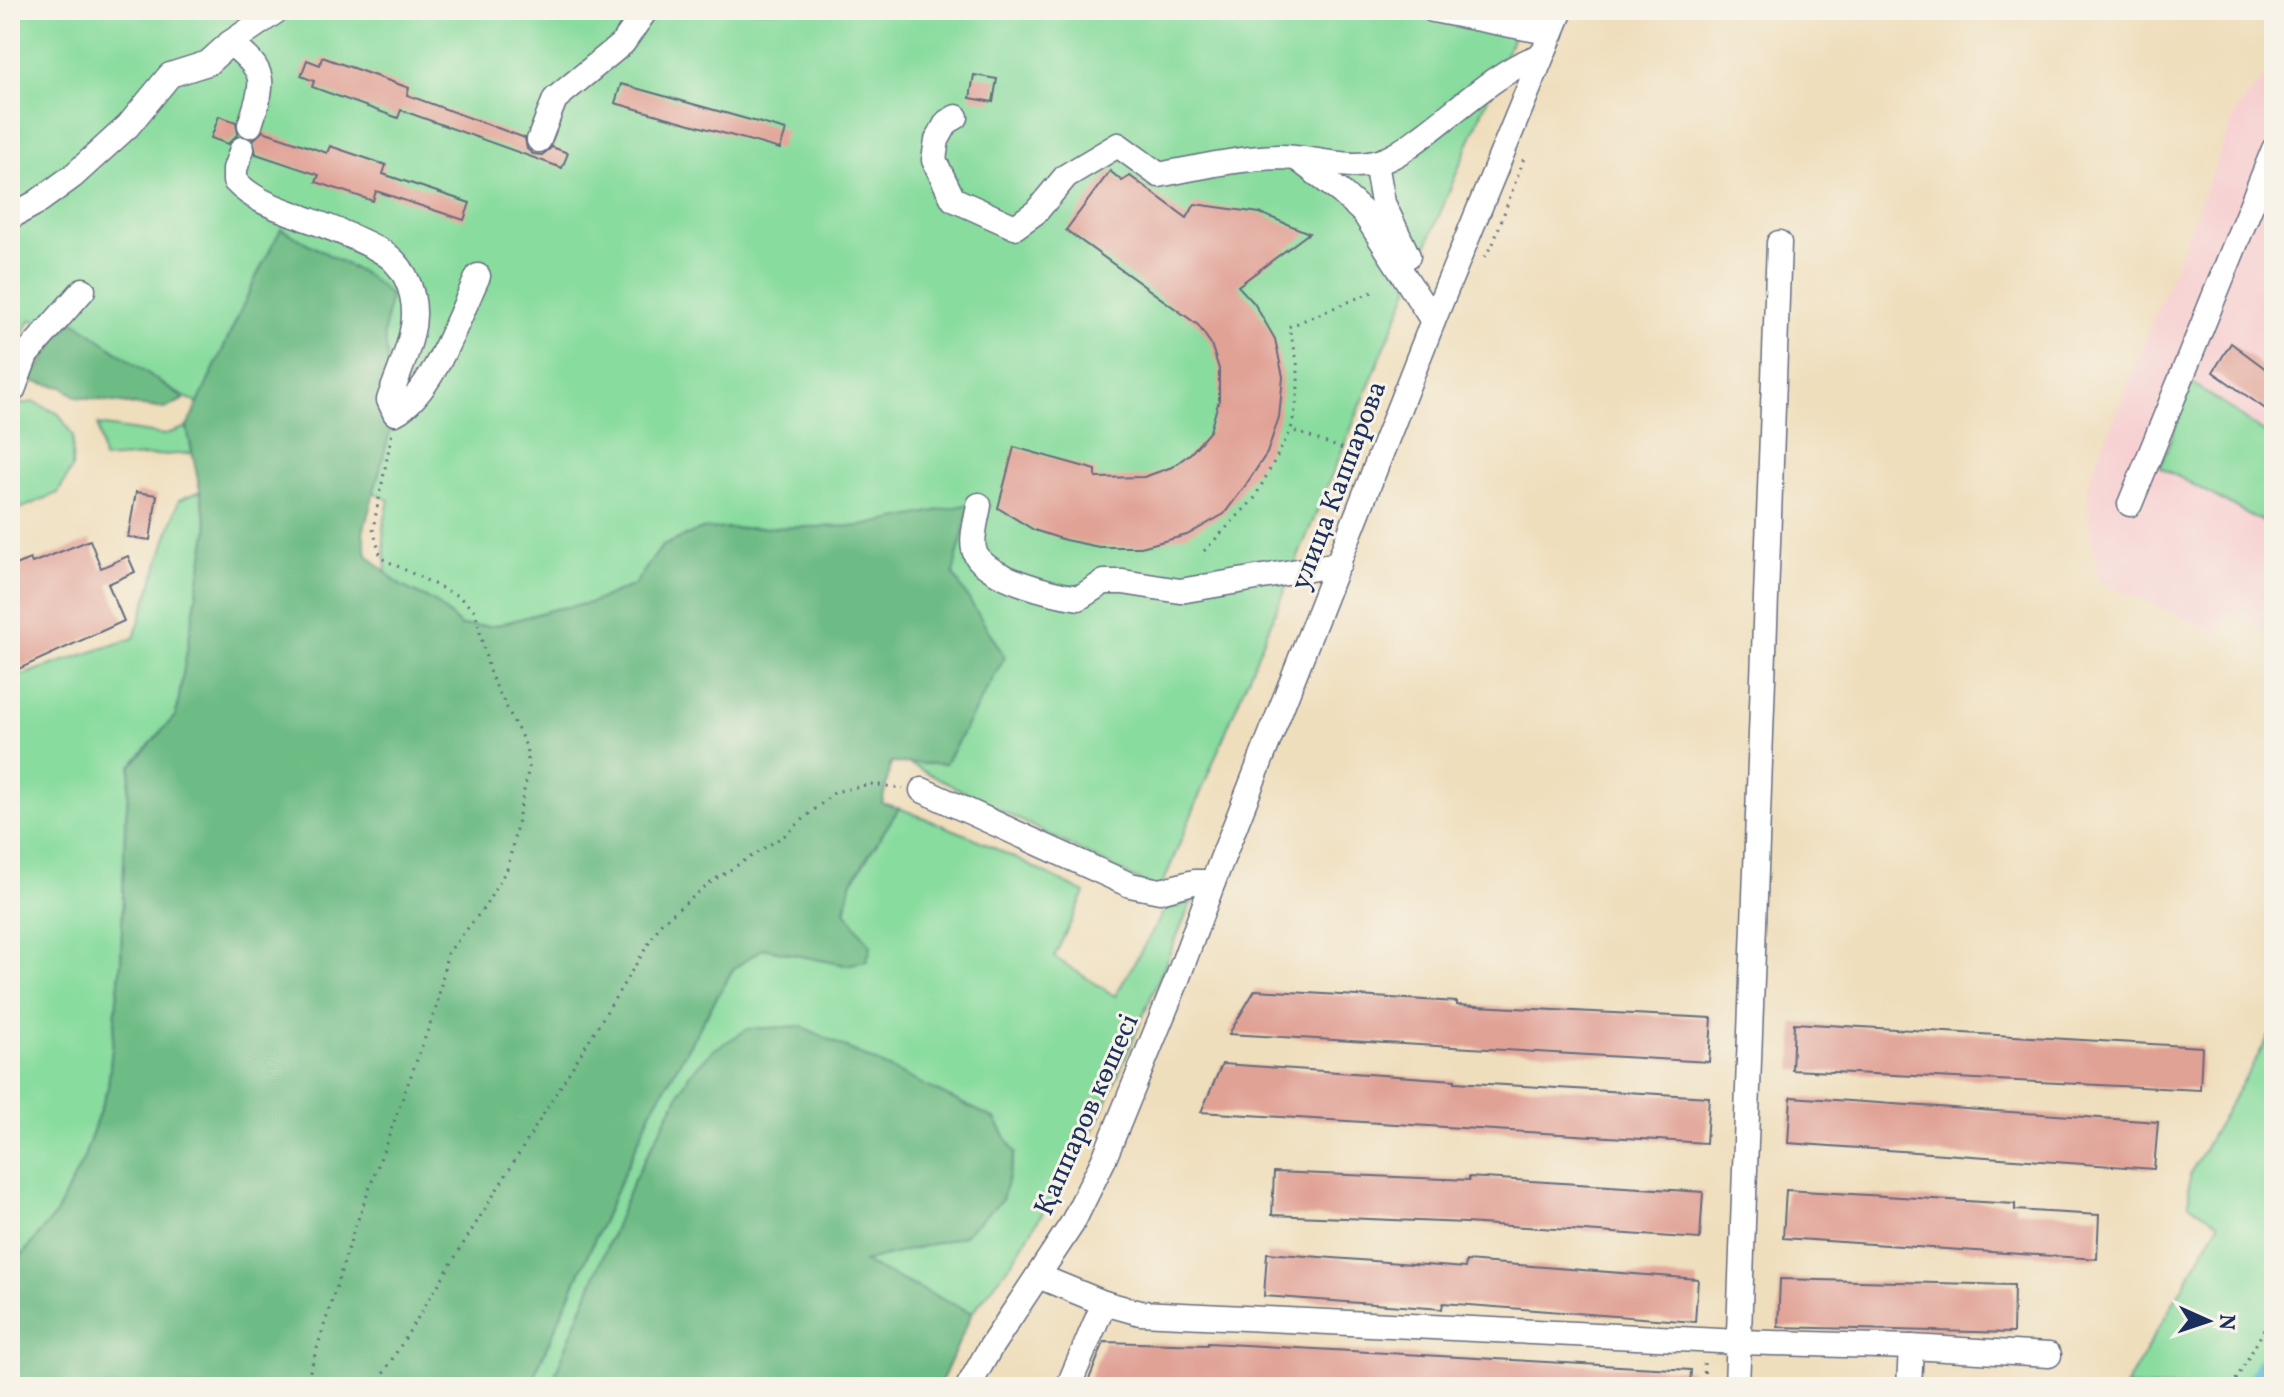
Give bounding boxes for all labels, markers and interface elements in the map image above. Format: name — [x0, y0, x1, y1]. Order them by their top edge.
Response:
street label: улица Каппарова — [1281, 376, 1397, 596]
street label: Қаппаров көшесі — [1025, 1008, 1149, 1222]
north arrow — [2168, 1281, 2248, 1361]
text: N — [2210, 1313, 2241, 1331]

